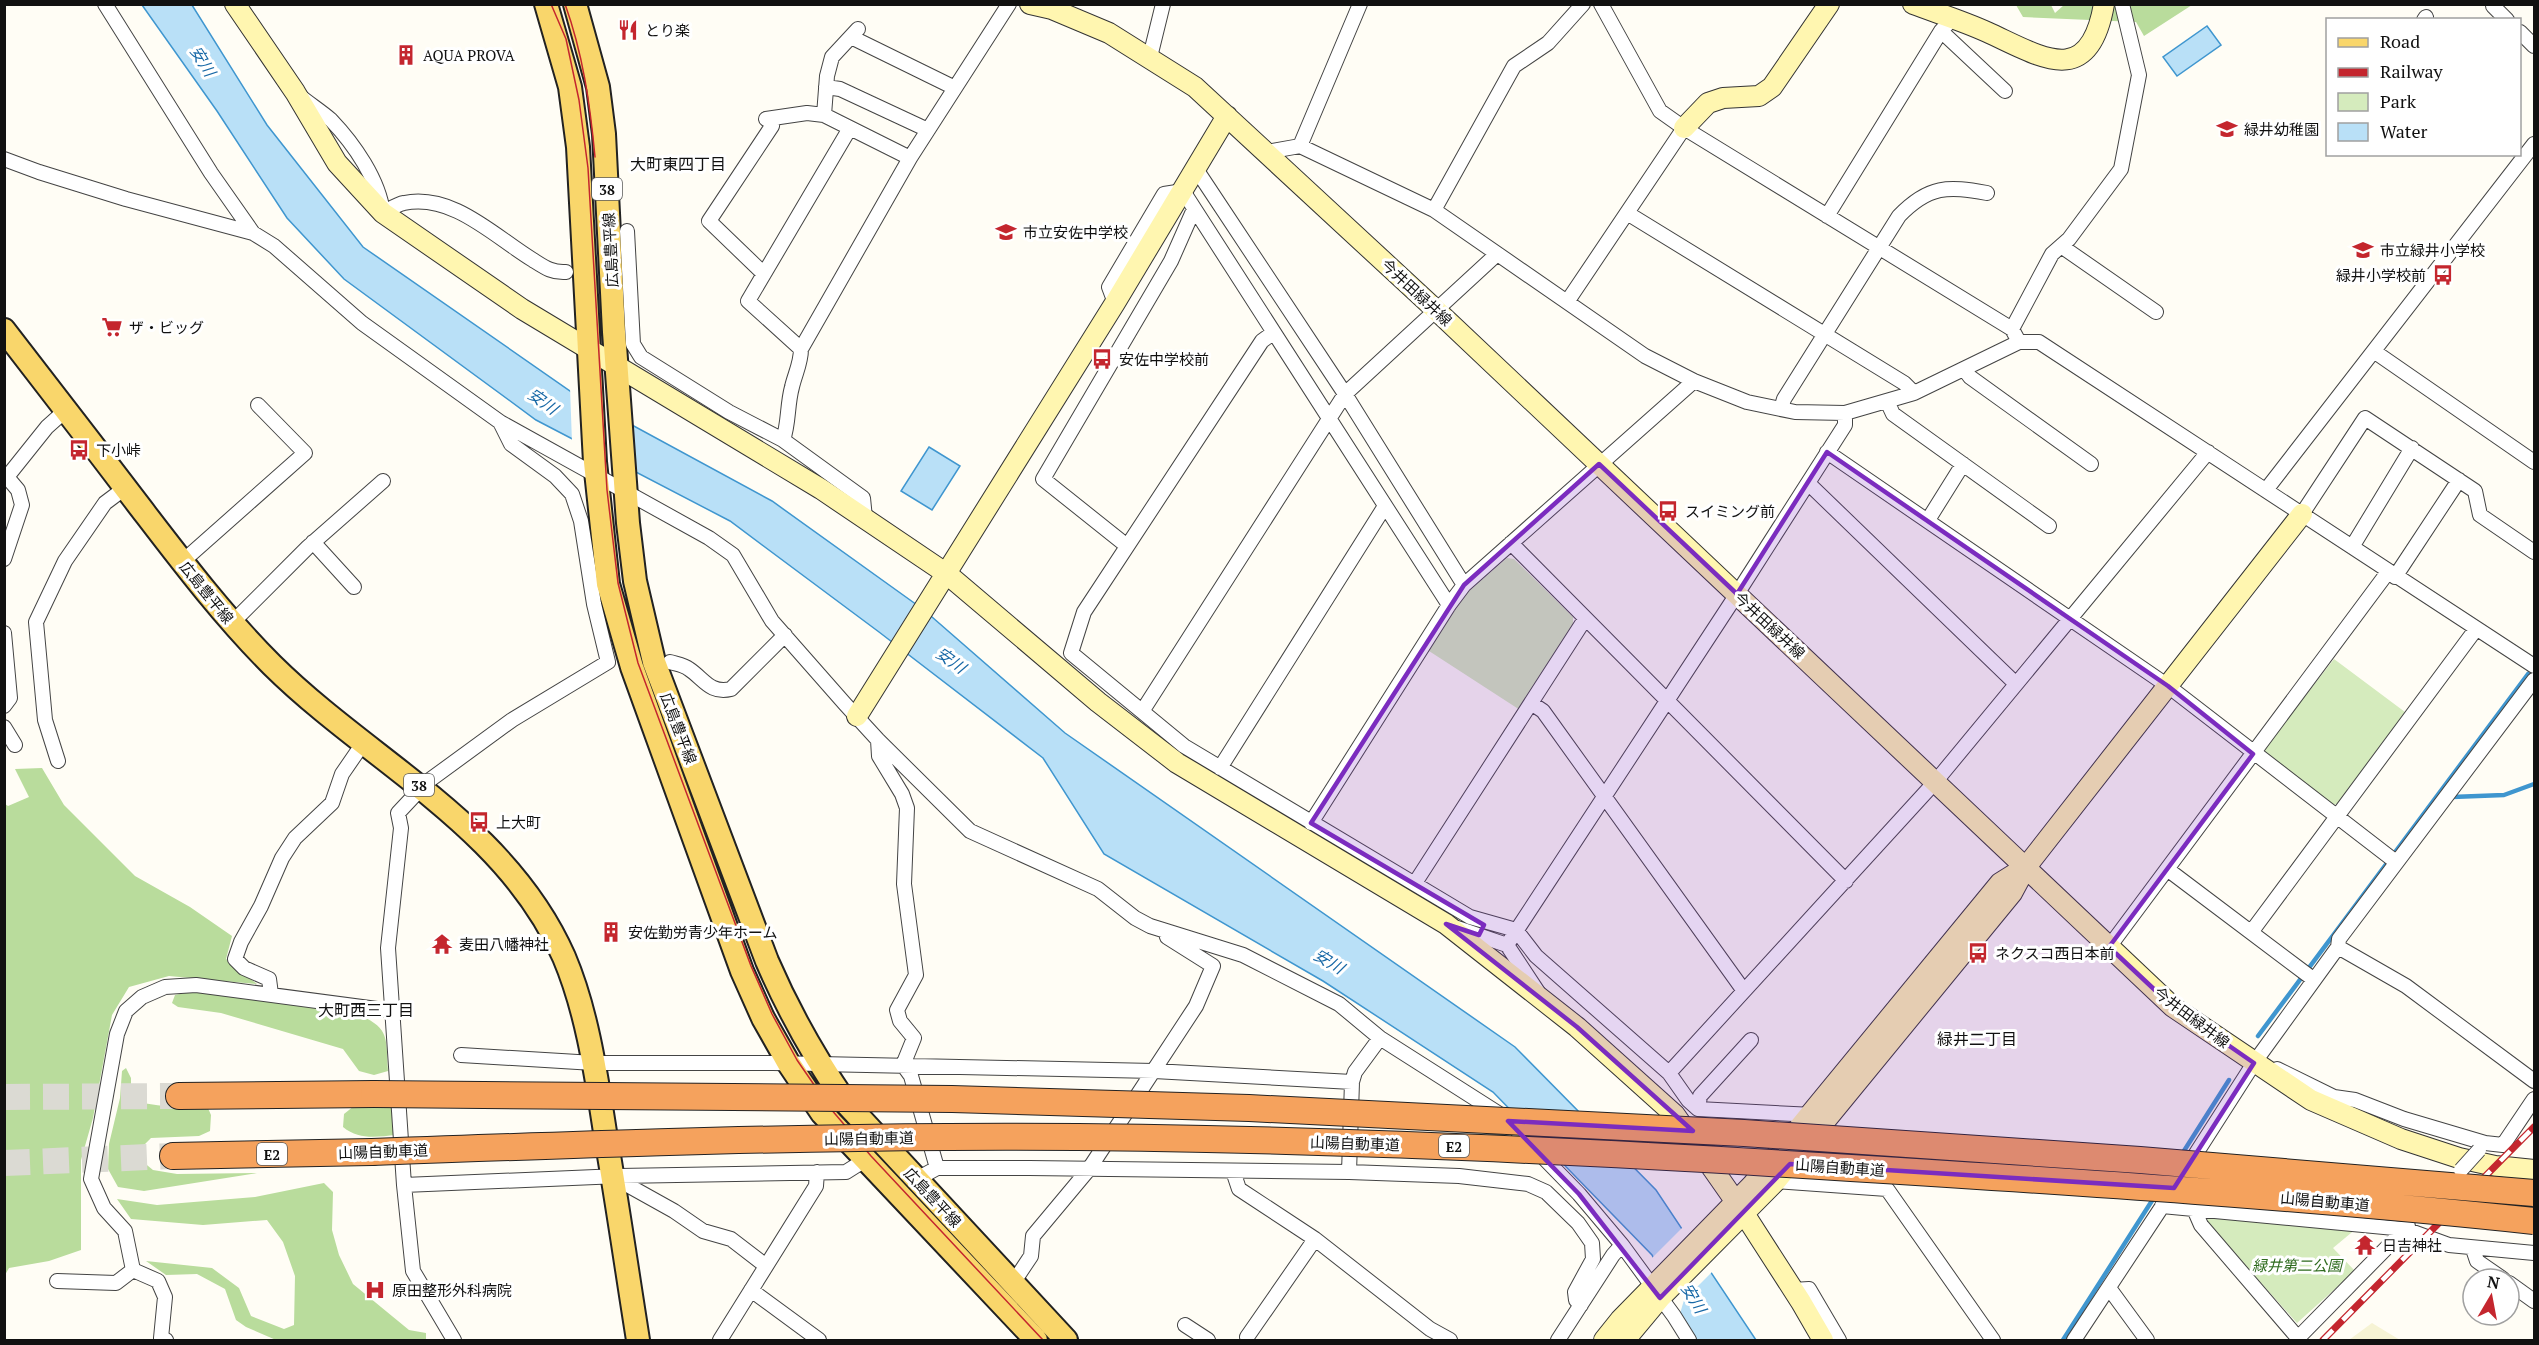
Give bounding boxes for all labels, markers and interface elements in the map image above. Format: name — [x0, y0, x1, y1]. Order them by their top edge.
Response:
restaurant icon: とり楽 — [616, 18, 640, 42]
legend — [2326, 18, 2521, 156]
place label: とり楽 — [645, 20, 690, 40]
text: Road — [2380, 29, 2420, 53]
water label: 安川 — [185, 42, 222, 82]
building icon: AQUA PROVA — [394, 43, 418, 67]
place label: AQUA PROVA — [423, 45, 515, 65]
text: Railway — [2380, 59, 2444, 83]
text: Park — [2380, 89, 2417, 113]
school or university icon: 緑井幼稚園 — [2215, 117, 2239, 141]
place label: 緑井幼稚園 — [2244, 119, 2319, 139]
text: Water — [2380, 119, 2427, 143]
district label: 大町東四丁目 — [630, 153, 726, 175]
road number: 38 — [592, 178, 622, 200]
street label: 広島豊平線 — [598, 212, 622, 288]
school or university icon: 市立安佐中学校 — [994, 220, 1018, 244]
place label: 市立安佐中学校 — [1023, 222, 1128, 242]
school or university icon: 市立緑井小学校 — [2351, 238, 2375, 262]
place label: 市立緑井小学校 — [2380, 240, 2485, 260]
street label: 今井田緑井線 — [1377, 254, 1457, 330]
bus stop icon: 緑井小学校前 — [2431, 263, 2455, 287]
place label: 緑井小学校前 — [2336, 265, 2426, 285]
supermarket icon: ザ・ビッグ — [100, 315, 124, 339]
place label: ザ・ビッグ — [129, 317, 204, 337]
bus stop icon: 安佐中学校前 — [1090, 347, 1114, 371]
place label: 安佐中学校前 — [1119, 349, 1209, 369]
water label: 安川 — [524, 383, 564, 420]
bus stop icon: 下小峠 — [67, 438, 91, 462]
place label: 下小峠 — [96, 440, 141, 460]
bus stop icon: スイミング前 — [1656, 499, 1680, 523]
place label: スイミング前 — [1685, 501, 1775, 521]
street label: 広島豊平線 — [176, 557, 238, 627]
street label: 今井田緑井線 — [1730, 587, 1810, 663]
water label: 安川 — [932, 642, 972, 679]
street label: 広島豊平線 — [656, 689, 702, 767]
road number: 38 — [404, 774, 434, 796]
bus stop icon: 上大町 — [467, 810, 491, 834]
place label: 上大町 — [496, 812, 541, 832]
building icon: 安佐勤労青少年ホーム — [599, 920, 623, 944]
place label: 安佐勤労青少年ホーム — [628, 922, 778, 942]
temple icon: 麦田八幡神社 — [430, 932, 454, 956]
place label: 麦田八幡神社 — [459, 934, 549, 954]
bus stop icon: ネクスコ西日本前 — [1966, 941, 1990, 965]
water label: 安川 — [1310, 943, 1350, 980]
place label: ネクスコ西日本前 — [1995, 943, 2115, 963]
street label: 今井田緑井線 — [2150, 982, 2234, 1052]
district label: 大町西三丁目 — [318, 999, 414, 1021]
district label: 緑井二丁目 — [1937, 1028, 2017, 1050]
street label: 山陽自動車道 — [824, 1127, 914, 1149]
street label: 山陽自動車道 — [1310, 1131, 1400, 1155]
road number: E2 — [1439, 1135, 1469, 1157]
street label: 山陽自動車道 — [338, 1139, 428, 1163]
road number: E2 — [257, 1143, 287, 1165]
street label: 山陽自動車道 — [1794, 1154, 1886, 1180]
street label: 広島豊平線 — [900, 1163, 966, 1231]
street label: 山陽自動車道 — [2279, 1187, 2371, 1215]
temple icon: 日吉神社 — [2353, 1233, 2377, 1257]
place label: 日吉神社 — [2382, 1235, 2442, 1255]
park label: 緑井第二公園 — [2252, 1255, 2344, 1275]
north arrow — [2461, 1267, 2521, 1327]
text: N — [2486, 1270, 2501, 1294]
hospital icon: 原田整形外科病院 — [363, 1278, 387, 1302]
water label: 安川 — [1676, 1279, 1713, 1319]
place label: 原田整形外科病院 — [392, 1280, 512, 1300]

